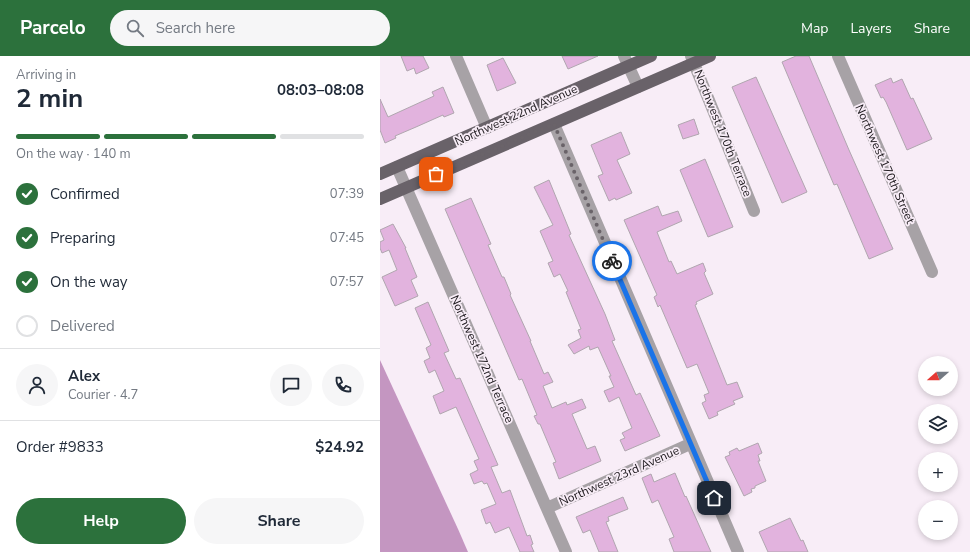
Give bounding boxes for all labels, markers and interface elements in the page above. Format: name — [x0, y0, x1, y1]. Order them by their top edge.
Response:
search box — [110, 10, 390, 46]
text: Parcelo — [20, 15, 86, 41]
icon: search — [124, 17, 146, 39]
text: Search here — [156, 18, 235, 38]
text: Map — [801, 19, 828, 38]
text: Layers — [850, 19, 892, 38]
text: Share — [914, 19, 950, 38]
text: Arriving in — [16, 66, 76, 84]
street label: Northwest 170th Terrace — [690, 67, 756, 199]
text: 08:03–08:08 — [277, 80, 364, 100]
text: 2 min — [16, 81, 83, 116]
street label: Northwest 22nd Avenue — [452, 81, 580, 149]
street label: Northwest 170th Street — [851, 102, 919, 227]
text: On the way · 140 m — [16, 145, 131, 163]
pin — [419, 157, 453, 191]
icon: bag — [425, 163, 447, 185]
icon: check — [16, 183, 38, 205]
text: Confirmed — [50, 184, 120, 204]
text: 07:39 — [330, 185, 364, 203]
icon: check — [16, 227, 38, 249]
text: Preparing — [50, 228, 115, 248]
text: 07:45 — [330, 229, 364, 247]
courier — [592, 241, 632, 281]
icon: bike — [601, 250, 623, 272]
icon: check — [16, 271, 38, 293]
text: On the way — [50, 272, 128, 292]
text: 07:57 — [330, 273, 364, 291]
street label: Northwest 172nd Terrace — [447, 293, 517, 425]
text: Delivered — [50, 316, 115, 336]
north arrow — [918, 356, 958, 396]
map controls — [918, 356, 958, 540]
button: person — [16, 364, 58, 406]
button: chat — [270, 364, 312, 406]
button: phone — [322, 364, 364, 406]
text: Alex — [68, 366, 100, 386]
text: Courier · 4.7 — [68, 386, 138, 404]
button: layers — [918, 404, 958, 444]
text: Order #9833 — [16, 437, 104, 457]
text: $24.92 — [315, 437, 364, 457]
street label: Northwest 23rd Avenue — [556, 442, 682, 510]
button: + — [918, 452, 958, 492]
pin — [697, 481, 731, 515]
icon: home — [703, 487, 725, 509]
button: Help — [16, 498, 186, 544]
button: Share — [194, 498, 364, 544]
button: − — [918, 500, 958, 540]

